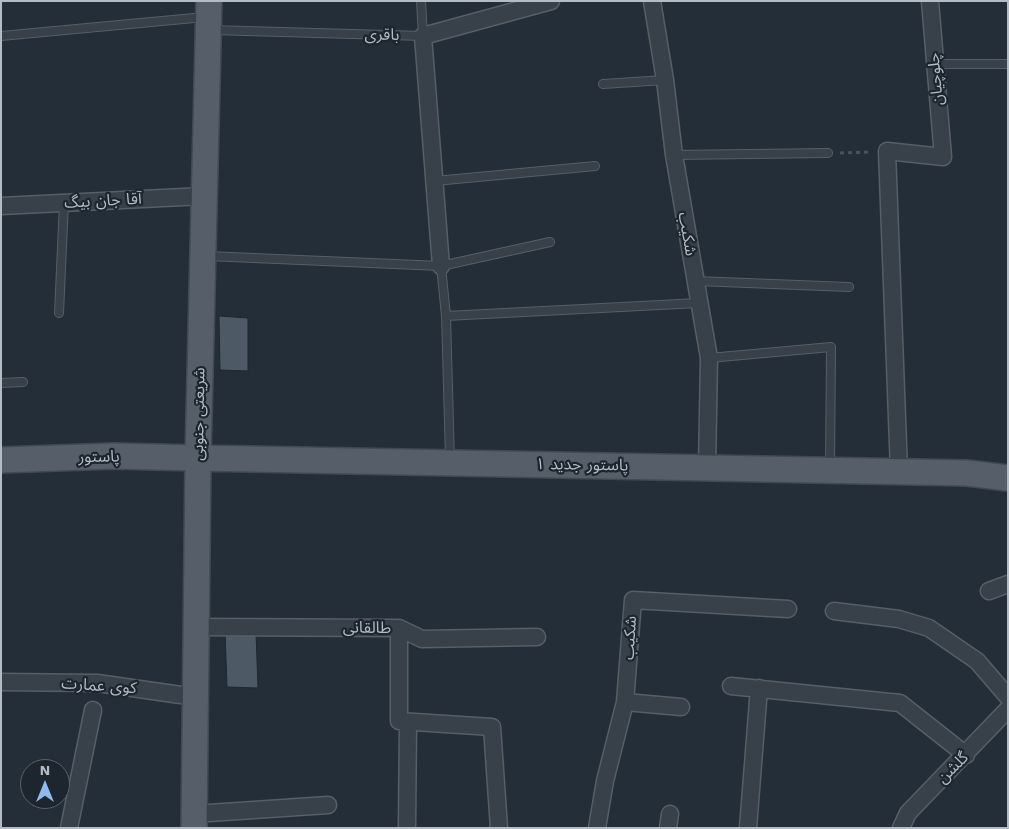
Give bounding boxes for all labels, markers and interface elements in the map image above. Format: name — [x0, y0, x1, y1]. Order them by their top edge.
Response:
street label: باقری — [365, 25, 399, 45]
street label: چلوچیان — [924, 52, 948, 106]
street label: آقا جان بیگ — [64, 189, 142, 213]
street label: شکیب — [674, 211, 700, 257]
street label: شریعتی جنوبی — [189, 367, 209, 461]
street label: پاستور — [78, 447, 120, 467]
street label: پاستور جدید ۱ — [536, 455, 628, 475]
street label: شکیب — [619, 615, 641, 661]
street label: طالقانی — [343, 618, 391, 638]
street label: کوی عمارت — [61, 674, 137, 698]
street label: گلشن — [933, 748, 973, 788]
north arrow — [20, 759, 70, 809]
text: N — [40, 762, 50, 778]

